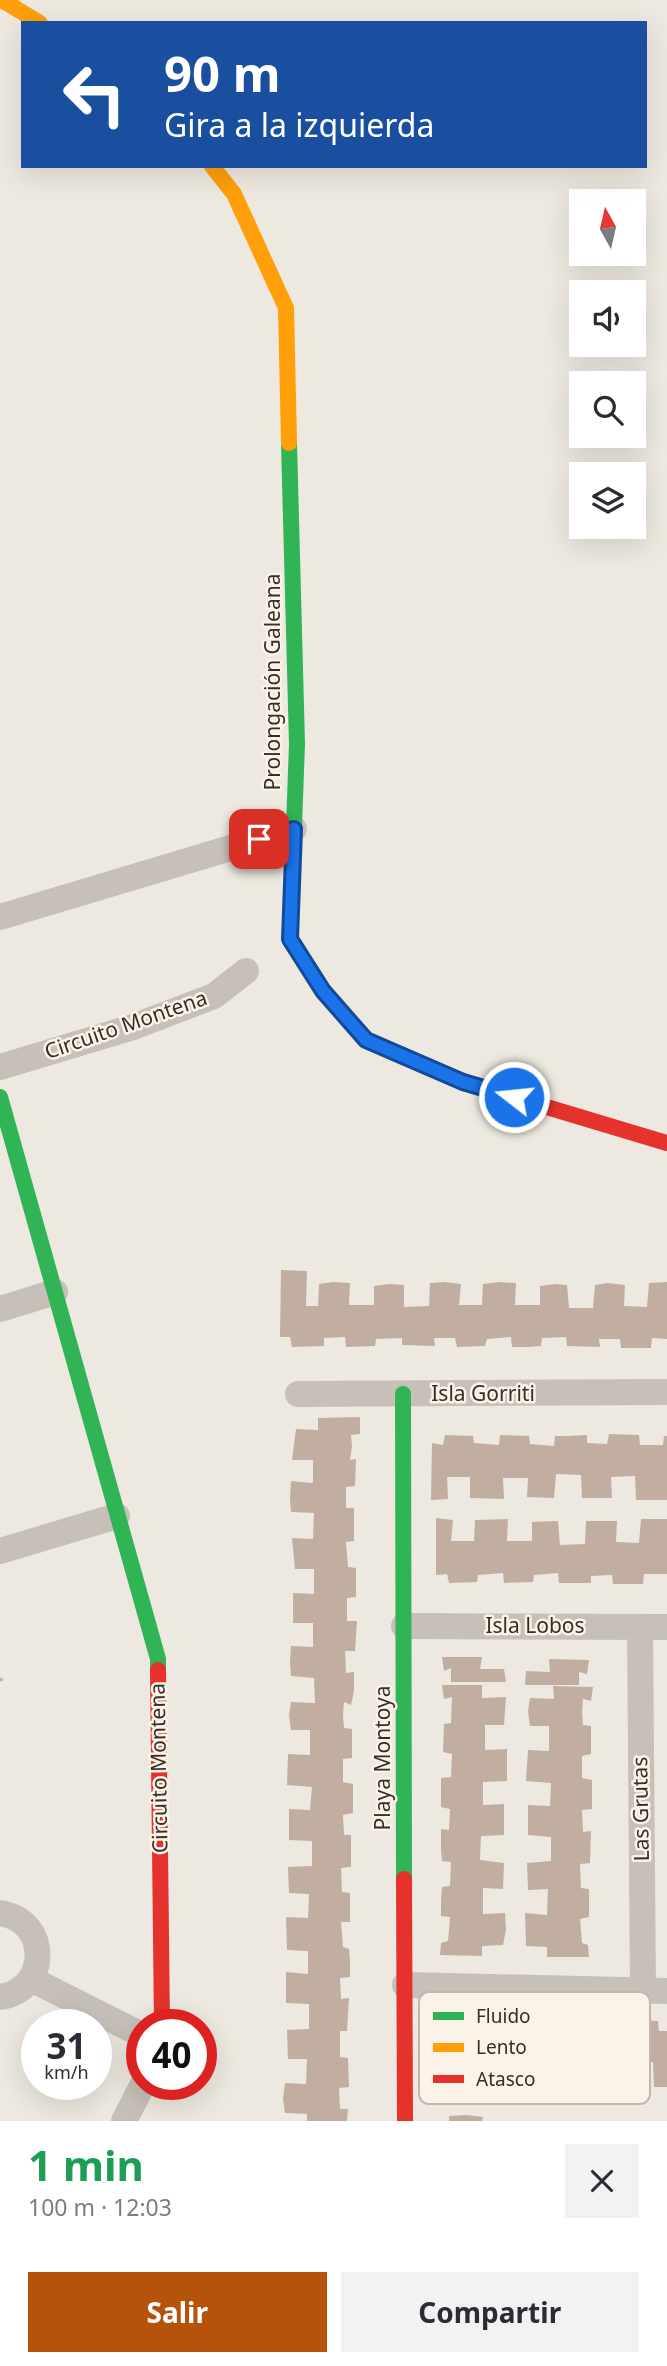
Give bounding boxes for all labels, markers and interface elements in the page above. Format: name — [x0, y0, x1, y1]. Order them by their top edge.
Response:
text: 90 m — [164, 40, 281, 106]
icon: left — [49, 49, 140, 140]
text: Gira a la izquierda — [164, 103, 434, 146]
north arrow — [569, 189, 646, 266]
map controls — [569, 189, 646, 539]
button: sound — [569, 280, 646, 357]
button: search — [569, 371, 646, 448]
button: layers — [569, 462, 646, 539]
street label: Prolongación Galeana — [258, 574, 286, 790]
pin — [229, 809, 289, 869]
icon: arrive — [240, 820, 278, 858]
street label: Circuito Montena — [41, 983, 211, 1065]
position arrow — [477, 1060, 551, 1134]
street label: Isla Gorriti — [431, 1379, 535, 1407]
street label: Isla Lobos — [485, 1611, 585, 1639]
street label: Circuito Montena — [143, 1683, 173, 1853]
street label: Playa Montoya — [368, 1686, 396, 1830]
street label: Las Grutas — [625, 1756, 655, 1862]
legend — [419, 1992, 650, 2104]
text: Fluido — [476, 2003, 531, 2029]
speed limit sign: 40 — [126, 2009, 217, 2100]
text: 31 — [46, 2022, 87, 2069]
text: Lento — [476, 2034, 527, 2060]
text: km/h — [44, 2060, 89, 2084]
text: Atasco — [476, 2066, 535, 2092]
text: 1 min — [28, 2136, 144, 2193]
button: close — [565, 2144, 639, 2218]
text: 100 m · 12:03 — [28, 2191, 172, 2223]
button: Salir — [28, 2272, 327, 2352]
button: Compartir — [341, 2272, 639, 2352]

